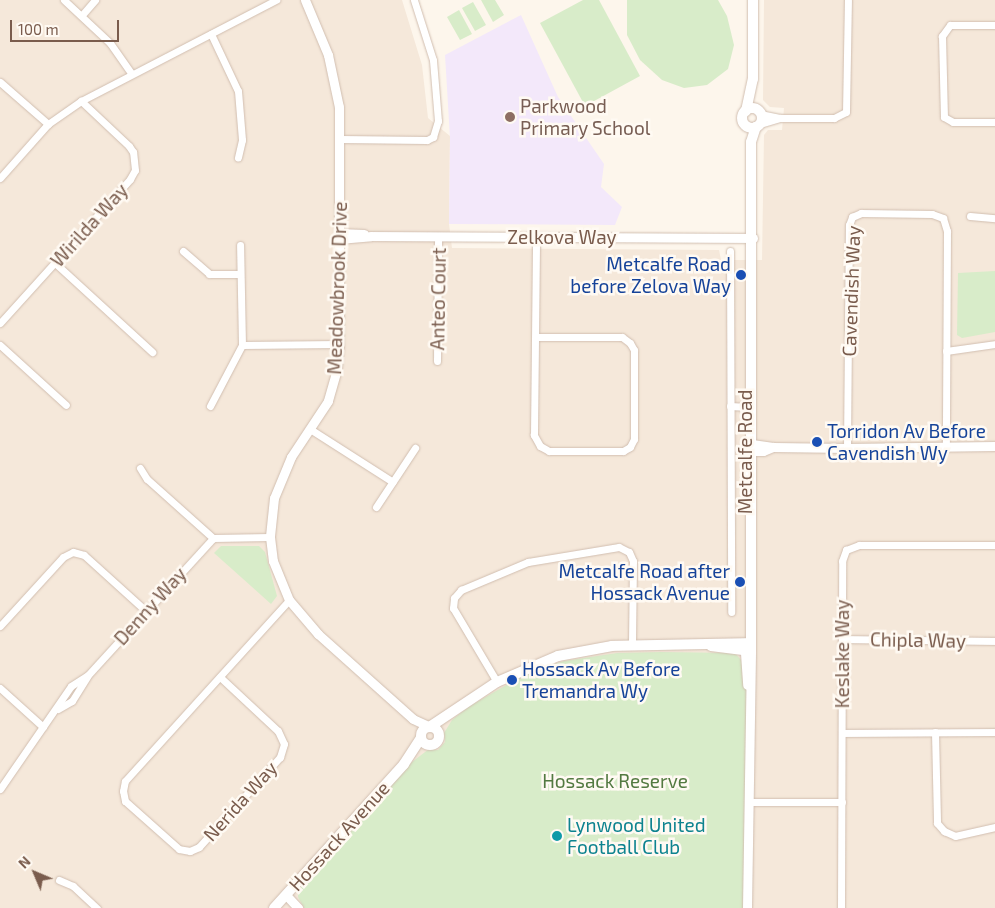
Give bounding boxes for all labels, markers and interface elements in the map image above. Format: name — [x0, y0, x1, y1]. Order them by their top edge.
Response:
scale bar — [12, 10, 121, 42]
text: 100 m — [18, 20, 59, 38]
place label: Parkwood Primary School — [520, 95, 651, 139]
marker: Parkwood Primary School — [504, 111, 516, 123]
street label: Wirilda Way — [46, 179, 132, 271]
street label: Meadowbrook Drive — [323, 201, 351, 375]
street label: Cavendish Way — [837, 225, 865, 357]
street label: Zelkova Way — [507, 226, 617, 248]
street label: Anteo Court — [426, 247, 450, 351]
place label: Metcalfe Road before Zelova Way — [570, 253, 731, 297]
marker: Metcalfe Road before Zelova Way — [735, 269, 747, 281]
street label: Metcalfe Road — [734, 390, 756, 514]
place label: Torridon Av Before Cavendish Wy — [827, 420, 987, 464]
marker: Torridon Av Before Cavendish Wy — [811, 436, 823, 448]
place label: Metcalfe Road after Hossack Avenue — [558, 560, 730, 604]
street label: Denny Way — [109, 562, 191, 650]
marker: Metcalfe Road after Hossack Avenue — [734, 576, 746, 588]
street label: Keslake Way — [831, 599, 853, 709]
street label: Chipla Way — [870, 628, 966, 652]
place label: Hossack Av Before Tremandra Wy — [522, 658, 682, 702]
marker: Hossack Av Before Tremandra Wy — [506, 674, 518, 686]
street label: Nerida Way — [198, 756, 282, 846]
park label: Hossack Reserve — [542, 770, 688, 792]
street label: Hossack Avenue — [284, 776, 394, 896]
place label: Lynwood United Football Club — [567, 814, 706, 858]
marker: Lynwood United Football Club — [551, 830, 563, 842]
north arrow — [10, 848, 60, 898]
text: N — [14, 852, 34, 872]

